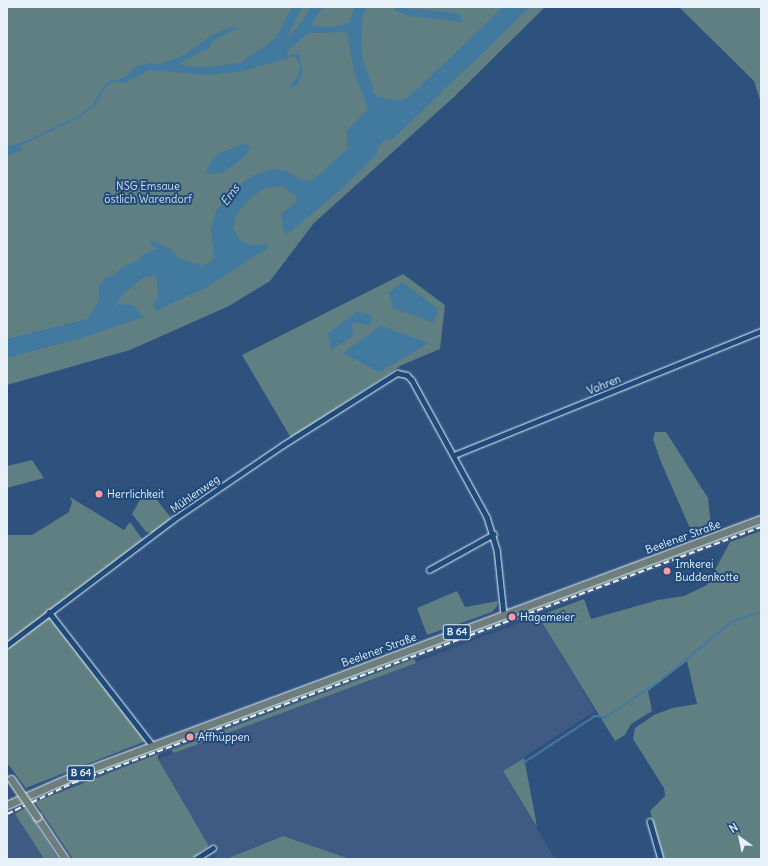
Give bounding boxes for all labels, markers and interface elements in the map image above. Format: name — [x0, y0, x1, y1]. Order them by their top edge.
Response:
park label: NSG Emsaue östlich Warendorf — [104, 180, 192, 206]
water label: Ems — [217, 181, 243, 209]
street label: Vohren — [585, 372, 623, 398]
street label: Mühlenweg — [168, 472, 222, 516]
place label: Herrlichkeit — [107, 487, 164, 501]
marker: Herrlichkeit — [94, 489, 104, 499]
street label: Beelener Straße — [644, 517, 722, 557]
place label: Imkerei Buddenkotte — [675, 558, 739, 584]
marker: Imkerei Buddenkotte — [662, 566, 672, 576]
place label: Hagemeier — [520, 610, 575, 624]
marker: Hagemeier — [507, 612, 517, 622]
road number: B 64 — [442, 624, 472, 640]
street label: Beelener Straße — [340, 630, 418, 670]
place label: Affhüppen — [198, 730, 250, 744]
marker: Affhüppen — [185, 732, 195, 742]
road number: B 64 — [66, 765, 96, 781]
north arrow — [720, 818, 760, 858]
text: N — [726, 820, 740, 836]

